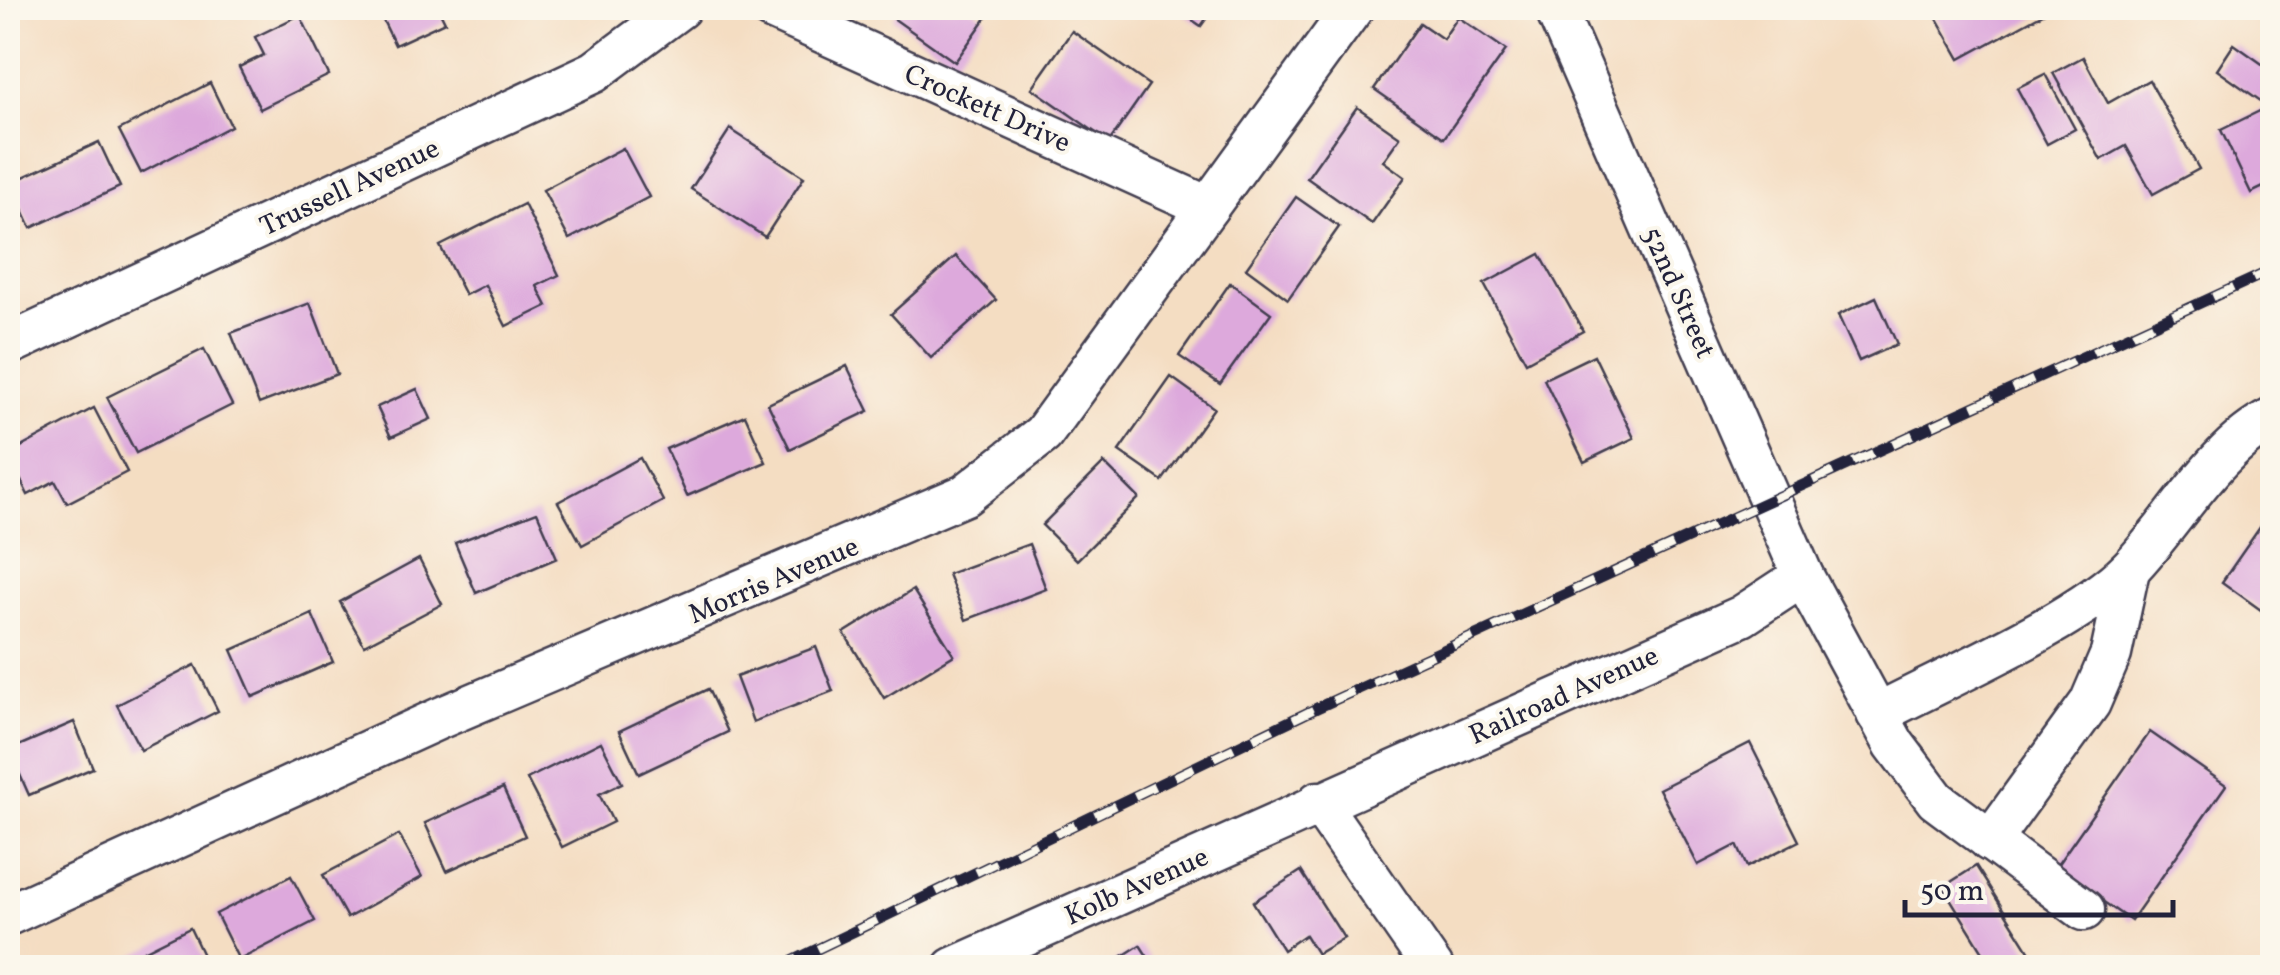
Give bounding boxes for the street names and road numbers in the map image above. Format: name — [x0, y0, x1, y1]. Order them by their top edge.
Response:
street label: Crockett Drive — [898, 55, 1076, 163]
street label: Trussell Avenue — [254, 130, 446, 247]
street label: 52nd Street — [1631, 221, 1724, 365]
street label: Morris Avenue — [683, 528, 865, 635]
street label: Railroad Avenue — [1463, 637, 1665, 755]
street label: Kolb Avenue — [1059, 838, 1215, 936]

